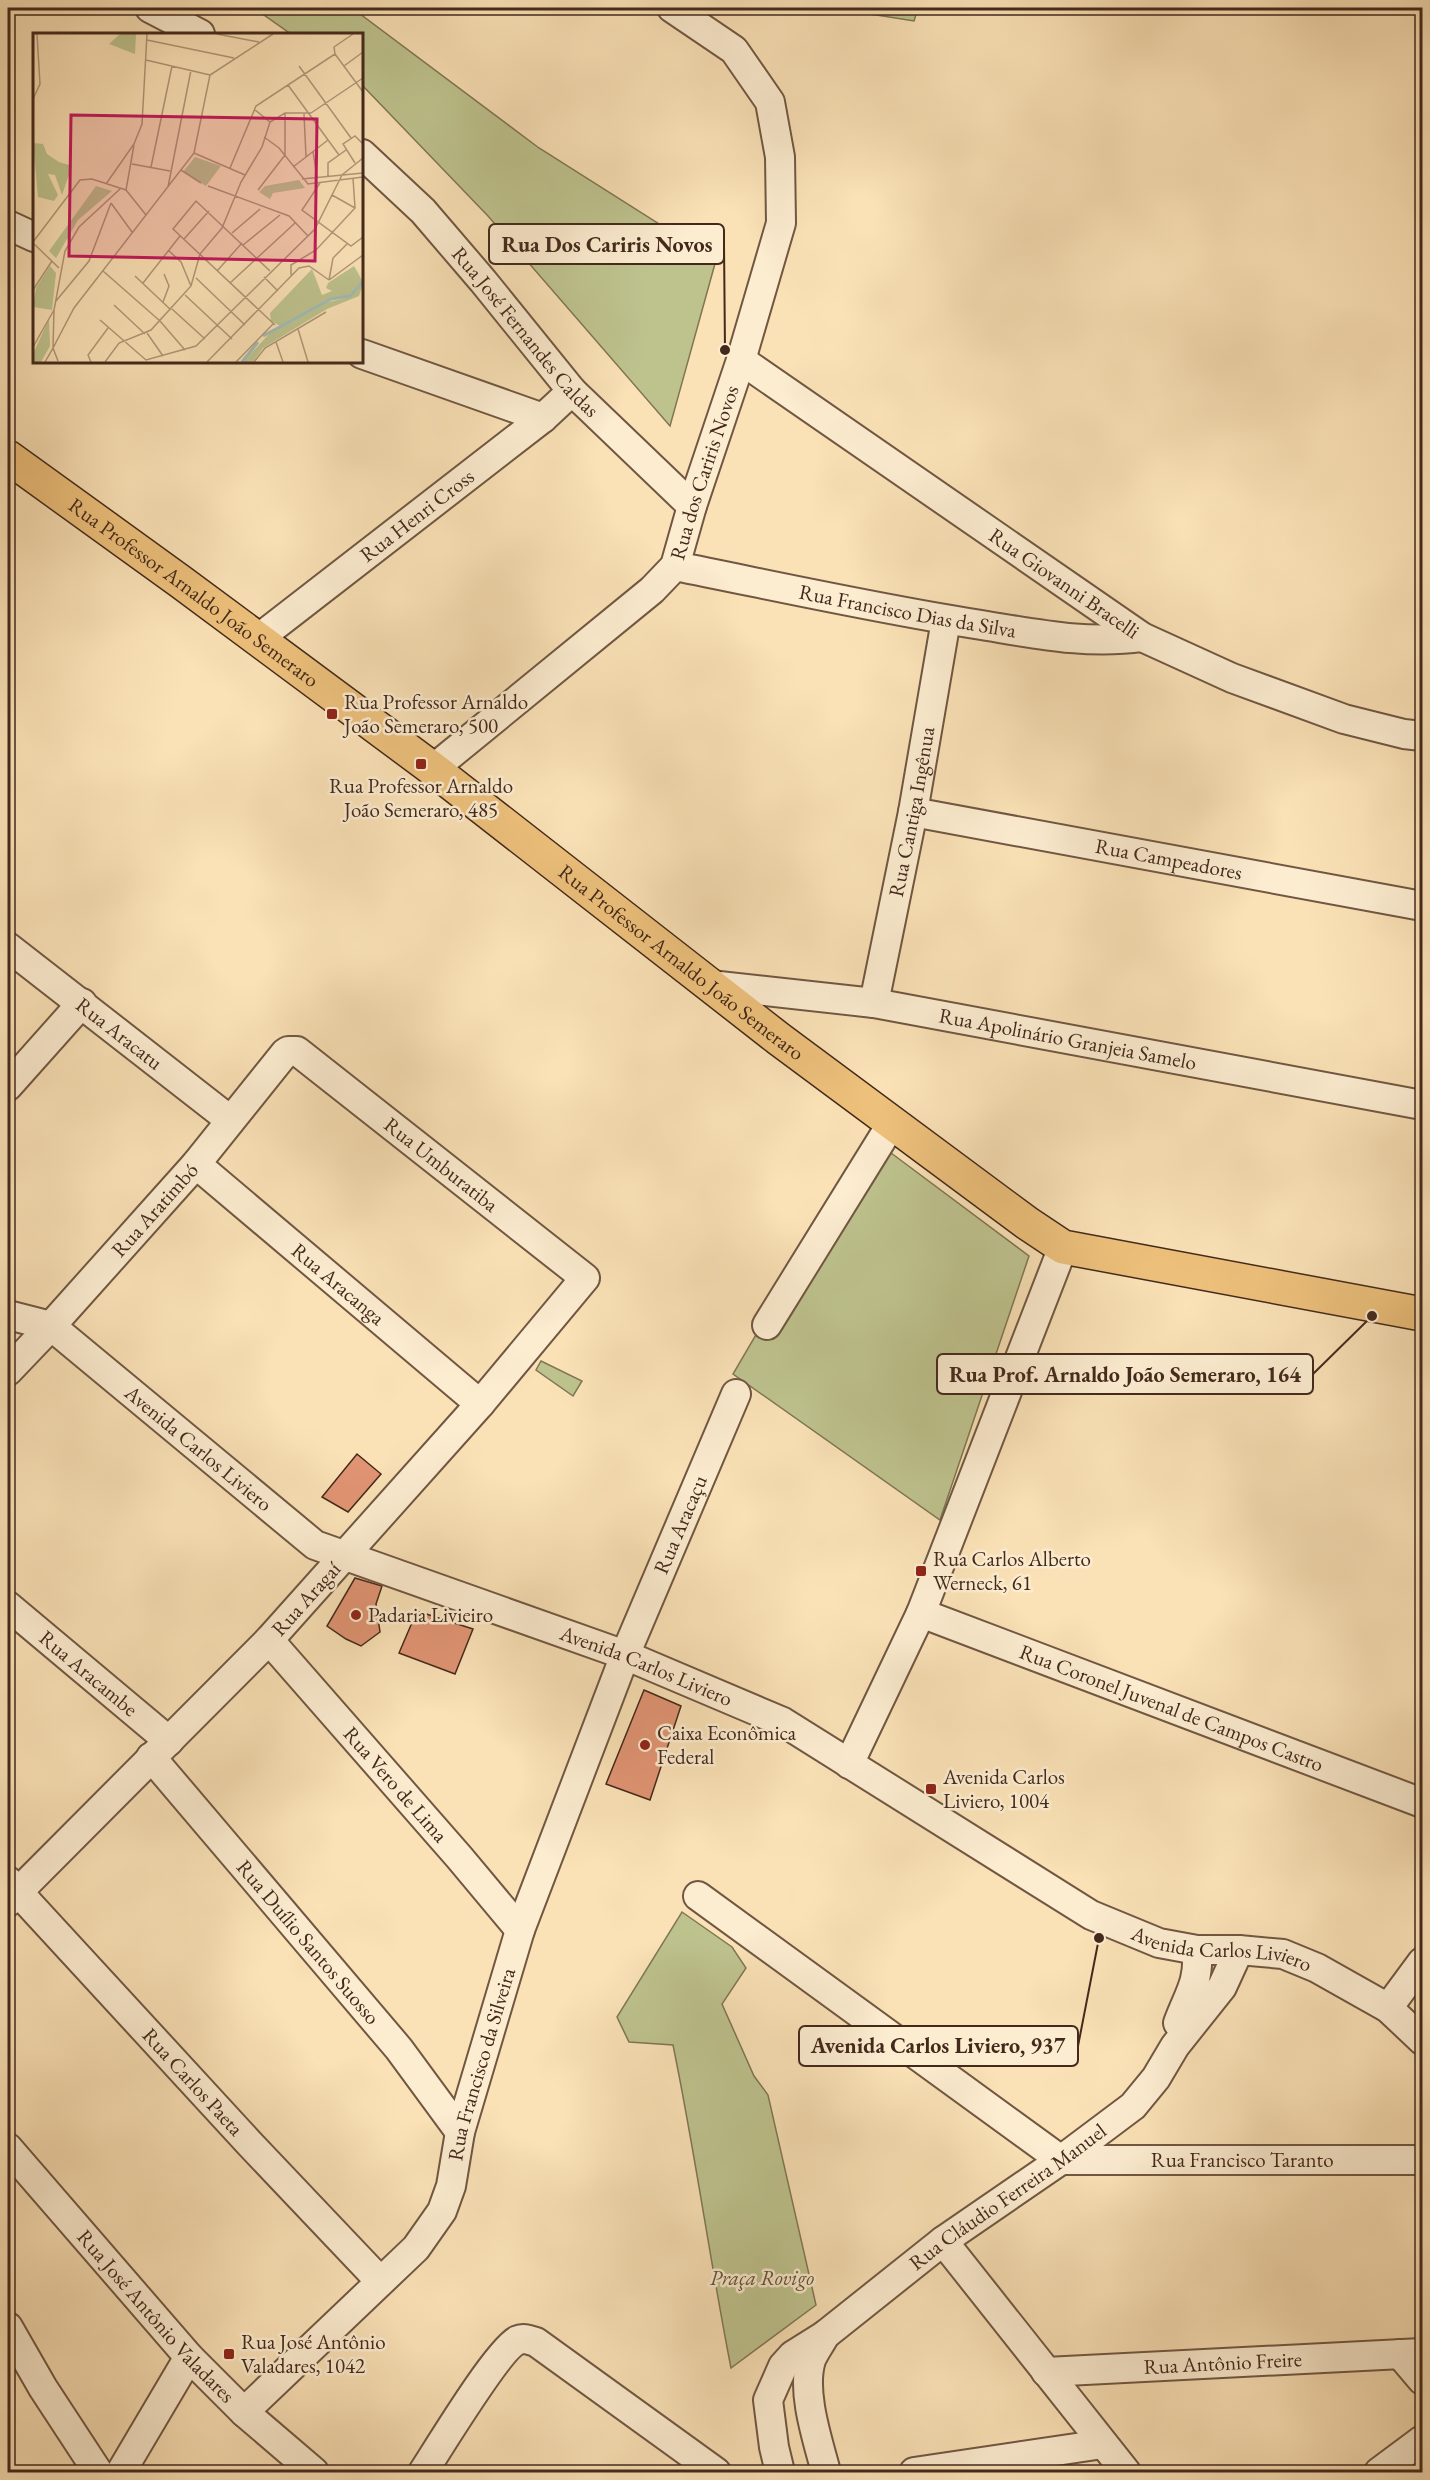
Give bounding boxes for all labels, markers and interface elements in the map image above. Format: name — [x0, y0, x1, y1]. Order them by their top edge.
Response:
inset map — [33, 33, 363, 363]
callout: Rua Dos Cariris Novos — [489, 224, 724, 264]
text: Rua Dos Cariris Novos — [502, 230, 713, 259]
street label: Rua José Fernandes Caldas — [446, 240, 605, 423]
street label: Rua dos Cariris Novos — [663, 381, 745, 563]
street label: Rua Henri Cross — [354, 462, 479, 568]
street label: Rua Professor Arnaldo João Semeraro — [64, 491, 325, 693]
street label: Rua Giovanni Bracelli — [984, 521, 1145, 644]
street label: Rua Francisco Dias da Silva — [797, 578, 1019, 644]
place label: Rua Professor Arnaldo João Semeraro, 500 — [342, 688, 528, 739]
marker: Rua Professor Arnaldo João Semeraro, 500 — [325, 707, 339, 721]
street label: Rua Cantiga Ingênua — [882, 724, 941, 899]
marker: Rua Professor Arnaldo João Semeraro, 485 — [414, 757, 428, 771]
place label: Rua Professor Arnaldo João Semeraro, 485 — [329, 772, 513, 823]
street label: Rua Campeadores — [1093, 832, 1245, 886]
street label: Rua Professor Arnaldo João Semeraro — [553, 858, 810, 1066]
street label: Rua Aracatu — [71, 991, 168, 1076]
street label: Rua Apolinário Granjeia Samelo — [937, 1001, 1199, 1076]
street label: Rua Umburatiba — [379, 1111, 505, 1218]
street label: Rua Aratimbó — [105, 1157, 204, 1263]
street label: Rua Aracanga — [286, 1237, 391, 1331]
callout: Rua Prof. Arnaldo João Semeraro, 164 — [937, 1354, 1313, 1394]
text: Rua Prof. Arnaldo João Semeraro, 164 — [949, 1360, 1301, 1389]
street label: Avenida Carlos Liviero — [119, 1378, 278, 1517]
street label: Rua Aracaçu — [647, 1471, 713, 1578]
place label: Rua Carlos Alberto Werneck, 61 — [933, 1545, 1091, 1596]
street label: Rua Aragaí — [265, 1555, 347, 1642]
marker: Rua Carlos Alberto Werneck, 61 — [914, 1564, 928, 1578]
place label: Padaria Livieiro — [368, 1601, 493, 1628]
marker: Padaria Livieiro — [349, 1608, 363, 1622]
street label: Avenida Carlos Liviero — [555, 1619, 737, 1712]
street label: Rua Aracambe — [34, 1624, 144, 1722]
street label: Rua Coronel Juvenal de Campos Castro — [1016, 1638, 1328, 1777]
place label: Caixa Econômica Federal — [657, 1719, 797, 1770]
street label: Rua Vero de Lima — [338, 1720, 454, 1848]
marker: Caixa Econômica Federal — [638, 1738, 652, 1752]
place label: Avenida Carlos Liviero, 1004 — [942, 1763, 1065, 1814]
marker: Avenida Carlos Liviero, 1004 — [924, 1782, 938, 1796]
street label: Rua Duílio Santos Suosso — [231, 1854, 386, 2030]
street label: Avenida Carlos Liviero — [1127, 1919, 1316, 1977]
street label: Rua Francisco da Silveira — [441, 1964, 521, 2163]
street label: Rua Carlos Paeta — [137, 2022, 250, 2142]
callout: Avenida Carlos Liviero, 937 — [799, 2026, 1078, 2066]
text: Avenida Carlos Liviero, 937 — [810, 2031, 1066, 2060]
street label: Rua Cláudio Ferreira Manuel — [903, 2117, 1111, 2276]
street label: Rua Francisco Taranto — [1151, 2146, 1334, 2173]
street label: Rua José Antônio Valadares — [72, 2224, 241, 2408]
park label: Praça Rovigo — [710, 2264, 814, 2291]
place label: Rua José Antônio Valadares, 1042 — [241, 2328, 386, 2379]
street label: Rua Antônio Freire — [1143, 2345, 1303, 2380]
marker: Rua José Antônio Valadares, 1042 — [222, 2347, 236, 2361]

